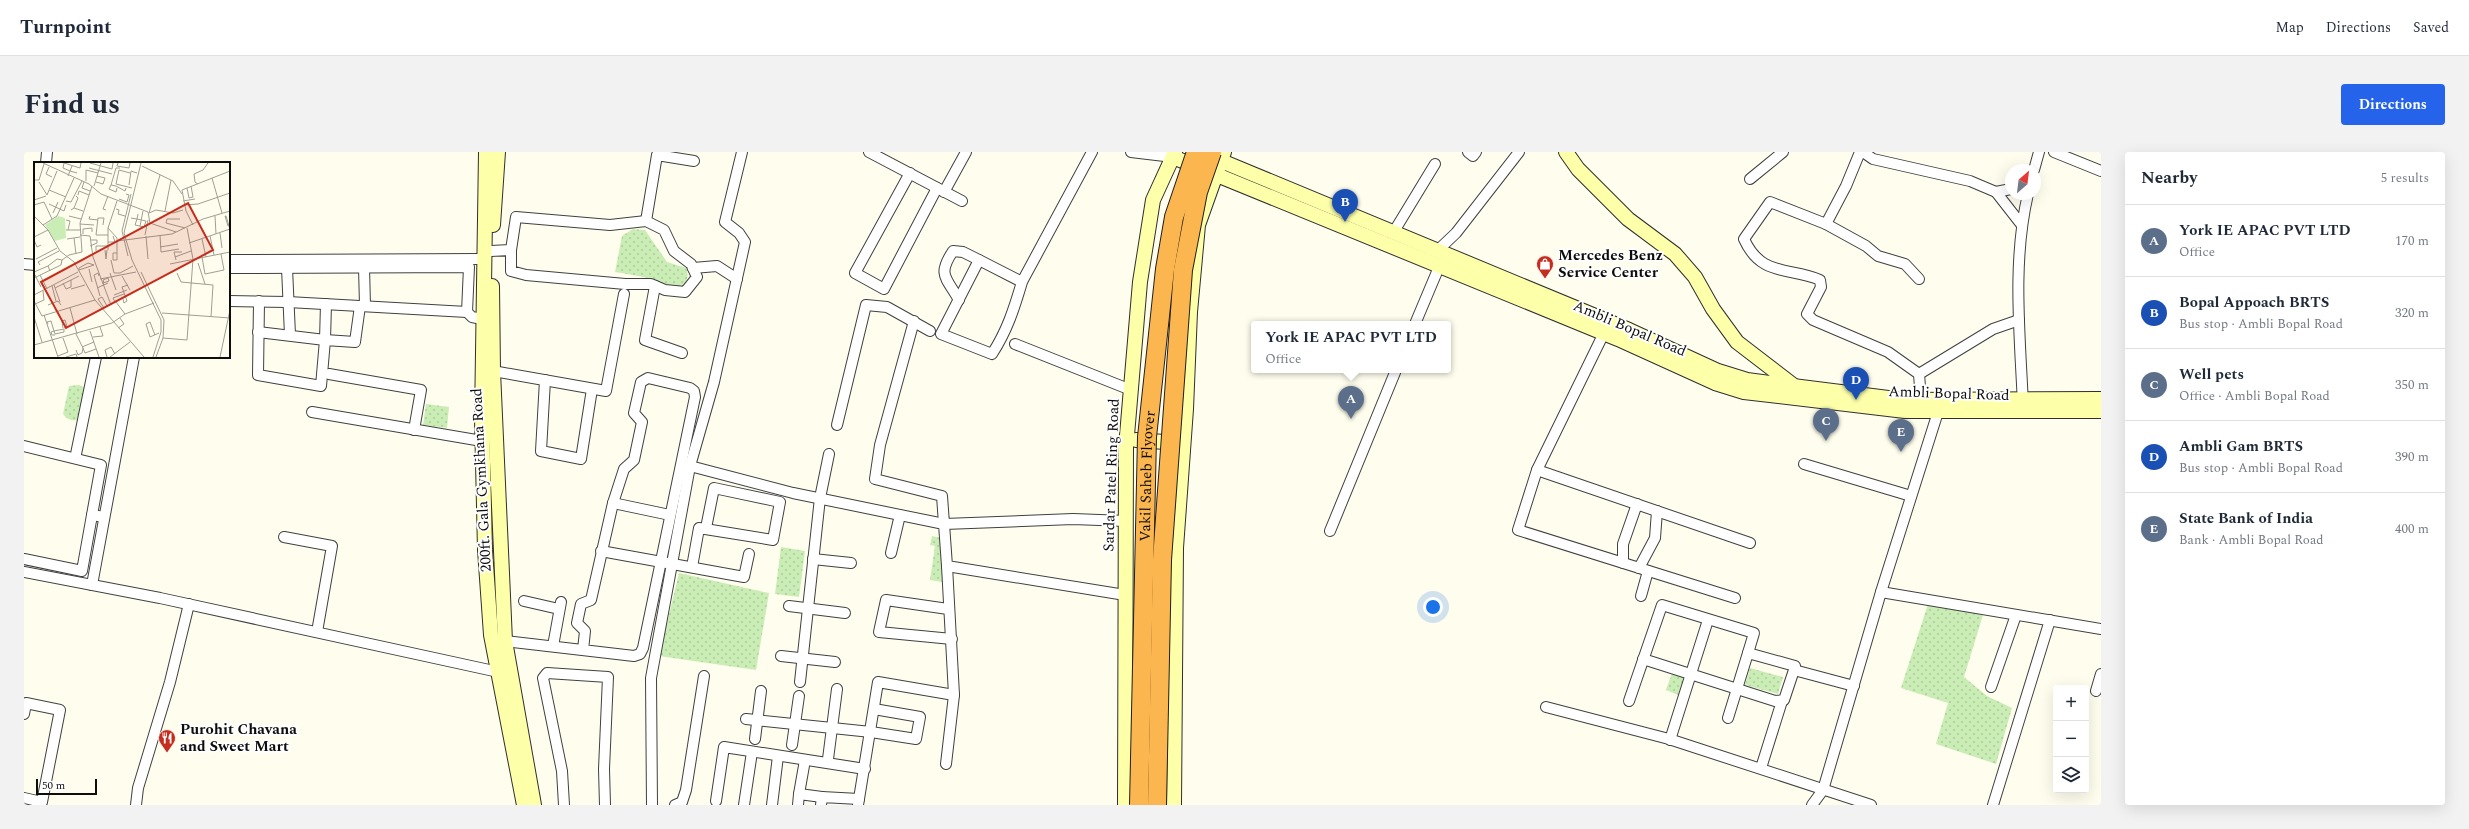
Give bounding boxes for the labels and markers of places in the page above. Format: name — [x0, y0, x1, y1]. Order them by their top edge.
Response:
pin: B — [1332, 189, 1358, 222]
place label: Mercedes Benz Service Center — [1558, 244, 1663, 284]
shop icon: Mercedes Benz Service Center — [1535, 254, 1555, 279]
pin: D — [1843, 367, 1869, 400]
pin: A — [1338, 386, 1364, 419]
pin: C — [1813, 408, 1839, 441]
pin: E — [1888, 419, 1914, 452]
place label: Purohit Chavana and Sweet Mart — [180, 718, 297, 758]
restaurant icon: Purohit Chavana and Sweet Mart — [157, 728, 177, 753]

